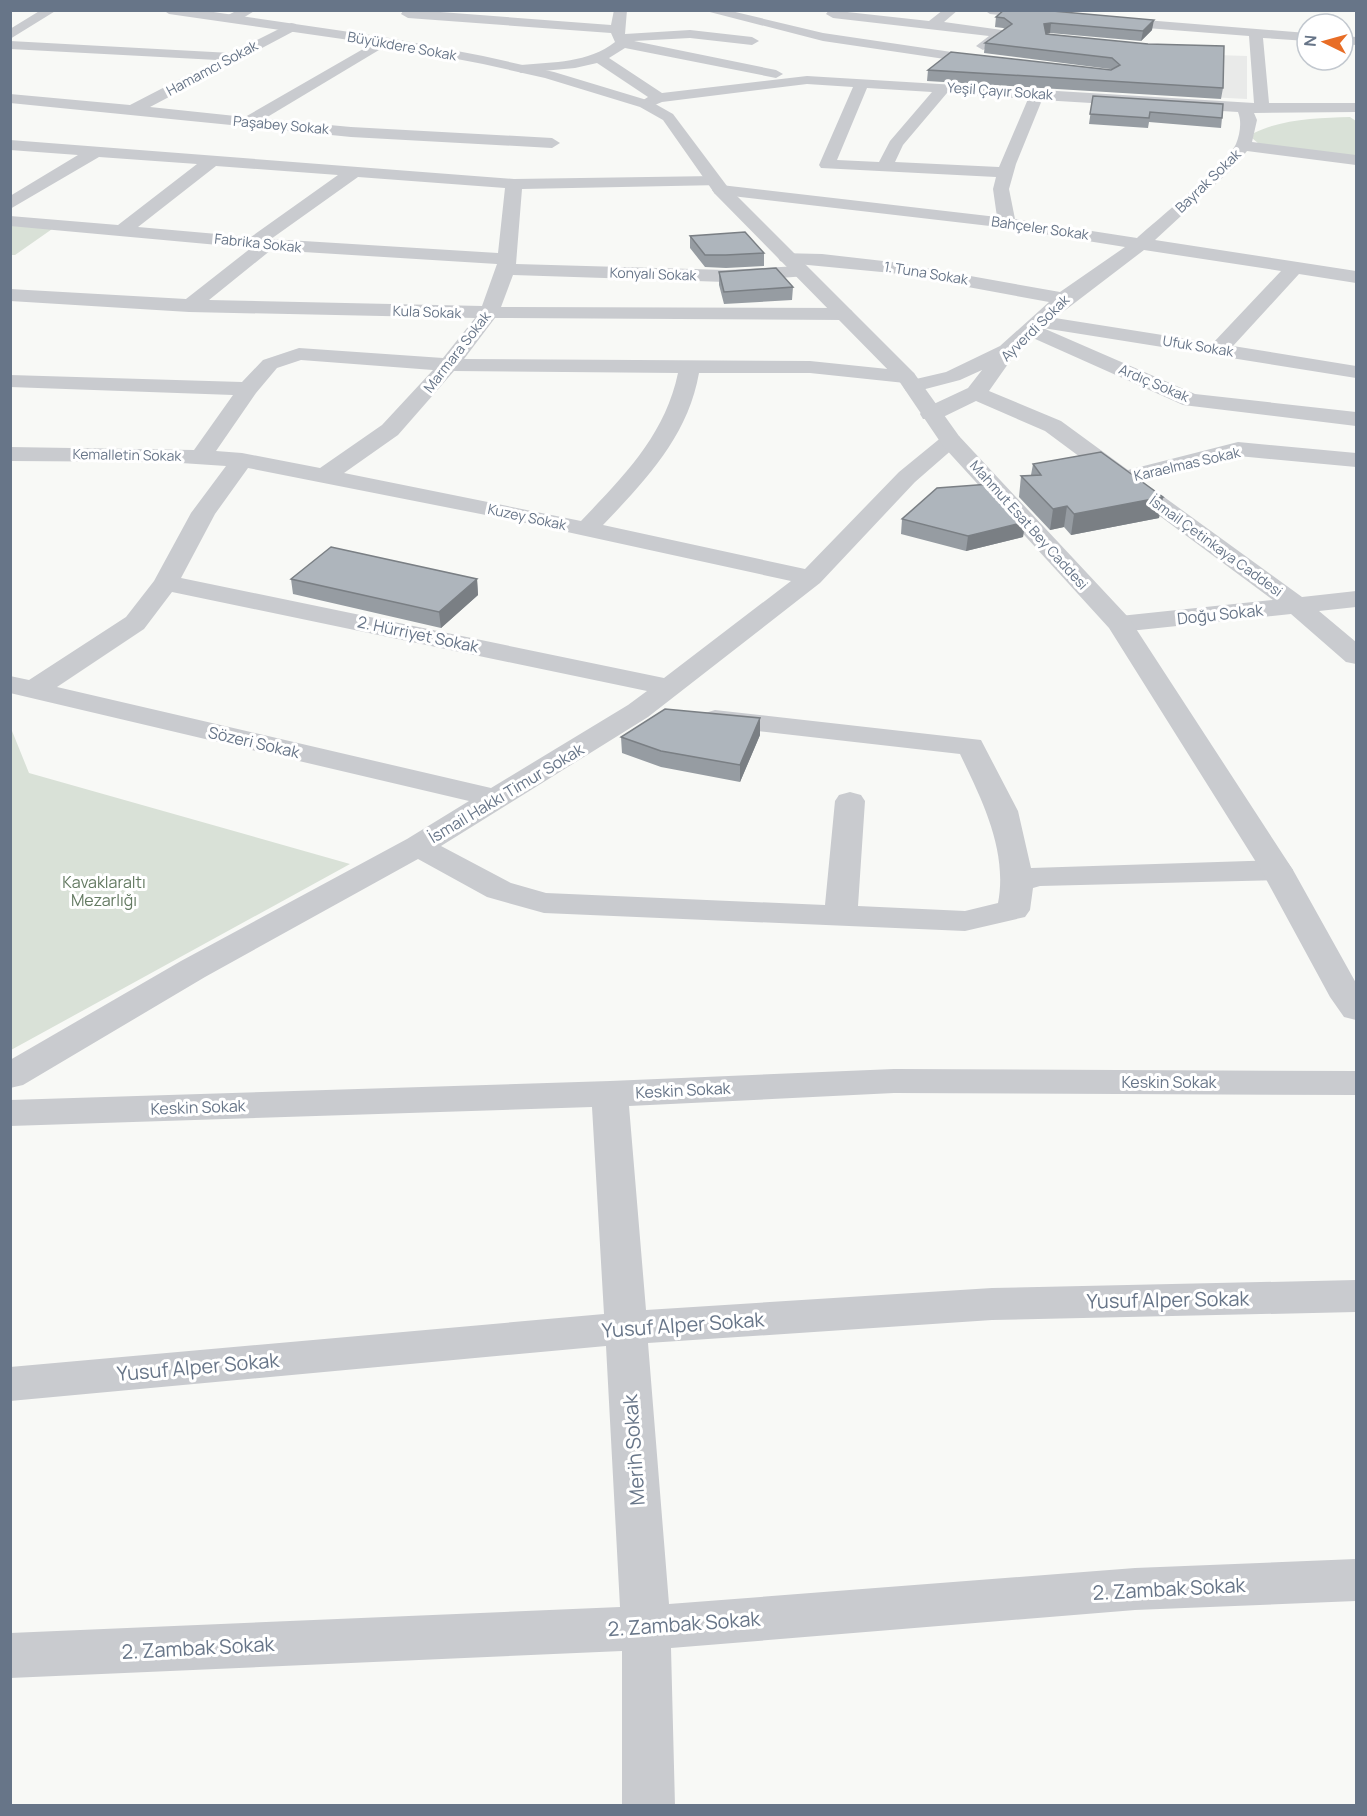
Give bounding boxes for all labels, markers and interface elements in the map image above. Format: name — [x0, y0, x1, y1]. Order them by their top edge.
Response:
north arrow — [1295, 12, 1355, 72]
street label: Büyükdere Sokak — [346, 27, 459, 65]
text: N — [1299, 34, 1322, 47]
street label: Hamamcı Sokak — [163, 35, 262, 100]
street label: Yeşil Çayır Sokak — [947, 77, 1055, 104]
street label: Paşabey Sokak — [232, 111, 331, 138]
street label: Bayrak Sokak — [1171, 144, 1245, 217]
street label: Bahçeler Sokak — [990, 211, 1091, 244]
street label: Fabrika Sokak — [214, 228, 303, 257]
street label: 1. Tuna Sokak — [883, 256, 970, 289]
street label: Konyalı Sokak — [609, 262, 698, 285]
street label: Ayverdi Sokak — [996, 289, 1074, 365]
street label: Kula Sokak — [392, 301, 463, 322]
street label: Marmara Sokak — [419, 306, 495, 396]
street label: Ufuk Sokak — [1161, 331, 1236, 361]
street label: Ardıç Sokak — [1116, 359, 1193, 406]
street label: Karaelmas Sokak — [1132, 442, 1243, 485]
street label: Kemalletin Sokak — [73, 444, 183, 465]
street label: Mahmut Esat Bey Caddesi — [966, 456, 1093, 593]
street label: İsmail Çetinkaya Caddesi — [1146, 491, 1287, 600]
street label: Kuzey Sokak — [486, 499, 569, 534]
street label: Doğu Sokak — [1176, 598, 1265, 629]
street label: 2. Hürriyet Sokak — [355, 610, 482, 658]
street label: Sözeri Sokak — [206, 721, 303, 763]
street label: İsmail Hakkı Timur Sokak — [424, 737, 589, 848]
park label: Kavaklaraltı Mezarlığı — [62, 871, 146, 911]
street label: Keskin Sokak — [1121, 1071, 1218, 1093]
street label: Keskin Sokak — [635, 1076, 732, 1103]
street label: Keskin Sokak — [150, 1094, 247, 1120]
street label: Yusuf Alper Sokak — [1086, 1285, 1251, 1314]
street label: Yusuf Alper Sokak — [601, 1305, 766, 1344]
street label: Yusuf Alper Sokak — [116, 1346, 281, 1387]
street label: Merih Sokak — [616, 1392, 651, 1507]
street label: 2. Zambak Sokak — [1092, 1571, 1247, 1606]
street label: 2. Zambak Sokak — [607, 1605, 762, 1642]
street label: 2. Zambak Sokak — [121, 1630, 276, 1665]

